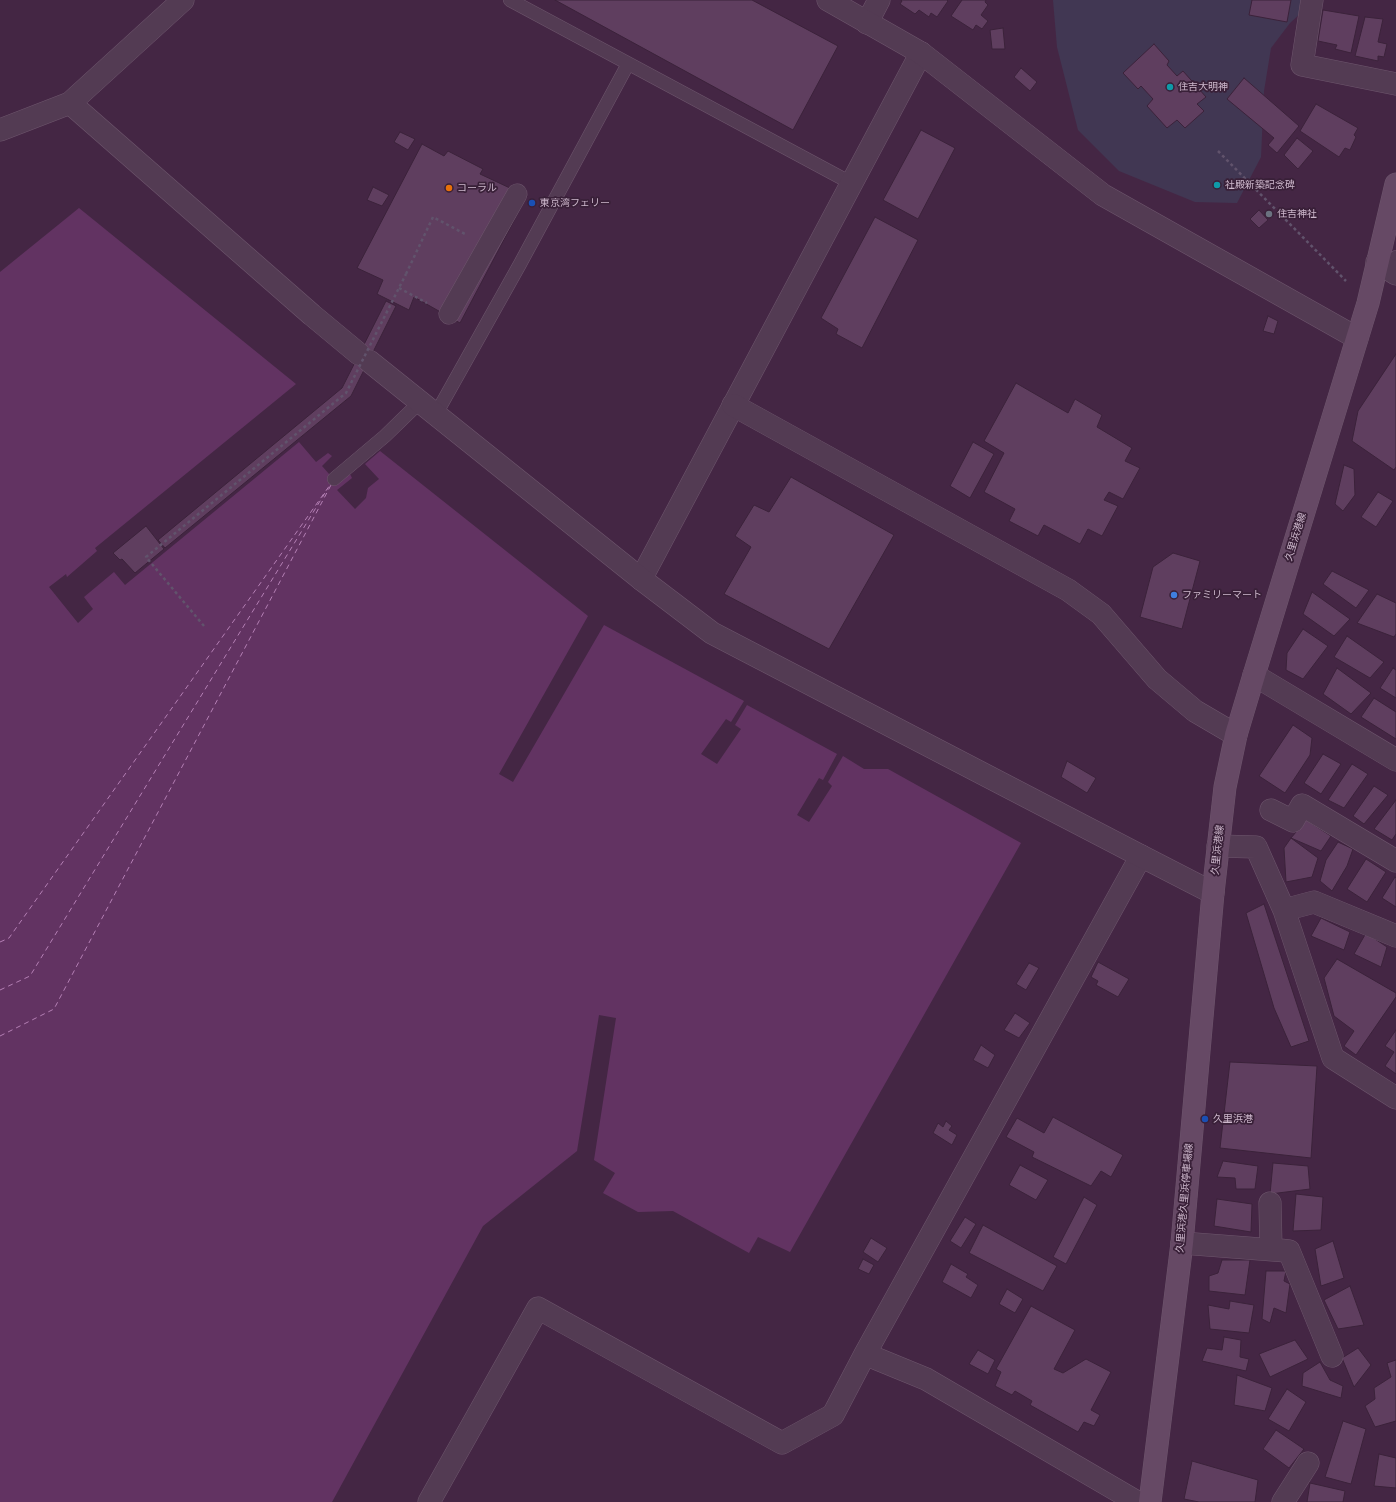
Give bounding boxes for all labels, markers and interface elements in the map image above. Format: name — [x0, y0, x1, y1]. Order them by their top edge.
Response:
place label: 住吉大明神 — [1178, 81, 1228, 93]
marker: 住吉大明神 — [1165, 82, 1175, 92]
place label: 社殿新築記念碑 — [1225, 179, 1295, 191]
marker: 社殿新築記念碑 — [1212, 180, 1222, 190]
place label: コーラル — [457, 182, 497, 194]
marker: コーラル — [444, 183, 454, 193]
place label: 東京湾フェリー — [540, 197, 610, 209]
marker: 東京湾フェリー — [527, 198, 537, 208]
place label: 住吉神社 — [1277, 208, 1317, 220]
marker: 住吉神社 — [1264, 209, 1274, 219]
street label: 久里浜港線 — [1283, 511, 1309, 563]
place label: ファミリーマート — [1182, 589, 1262, 601]
marker: ファミリーマート — [1169, 590, 1179, 600]
street label: 久里浜港線 — [1209, 825, 1227, 875]
place label: 久里浜港 — [1213, 1113, 1253, 1125]
marker: 久里浜港 — [1200, 1114, 1210, 1124]
street label: 久里浜港久里浜停車場線 — [1174, 1143, 1196, 1253]

